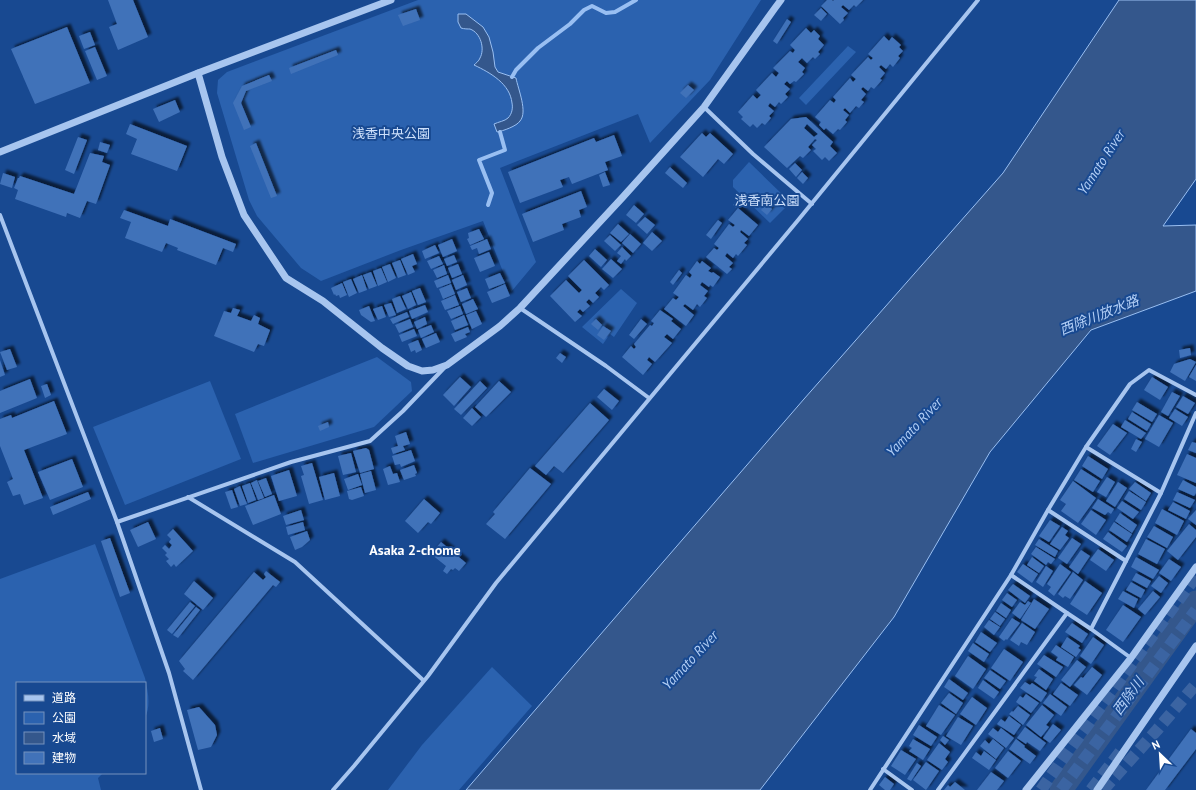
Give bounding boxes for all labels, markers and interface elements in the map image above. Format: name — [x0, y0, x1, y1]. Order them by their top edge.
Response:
park label: 浅香中央公園 — [352, 125, 430, 142]
water label: Yamato River — [1073, 125, 1130, 198]
park label: 浅香南公園 — [734, 192, 800, 209]
water label: 西除川放水路 — [1057, 291, 1142, 339]
water label: Yamato River — [882, 393, 947, 460]
district label: Asaka 2-chome — [369, 541, 461, 559]
water label: Yamato River — [658, 626, 723, 693]
water label: 西除川 — [1108, 672, 1149, 718]
legend — [16, 682, 146, 774]
text: 道路 — [52, 690, 76, 705]
text: 公園 — [52, 710, 76, 725]
text: 水域 — [52, 730, 76, 745]
north arrow — [1140, 734, 1180, 774]
text: N — [1150, 737, 1162, 753]
text: 建物 — [52, 750, 76, 765]

